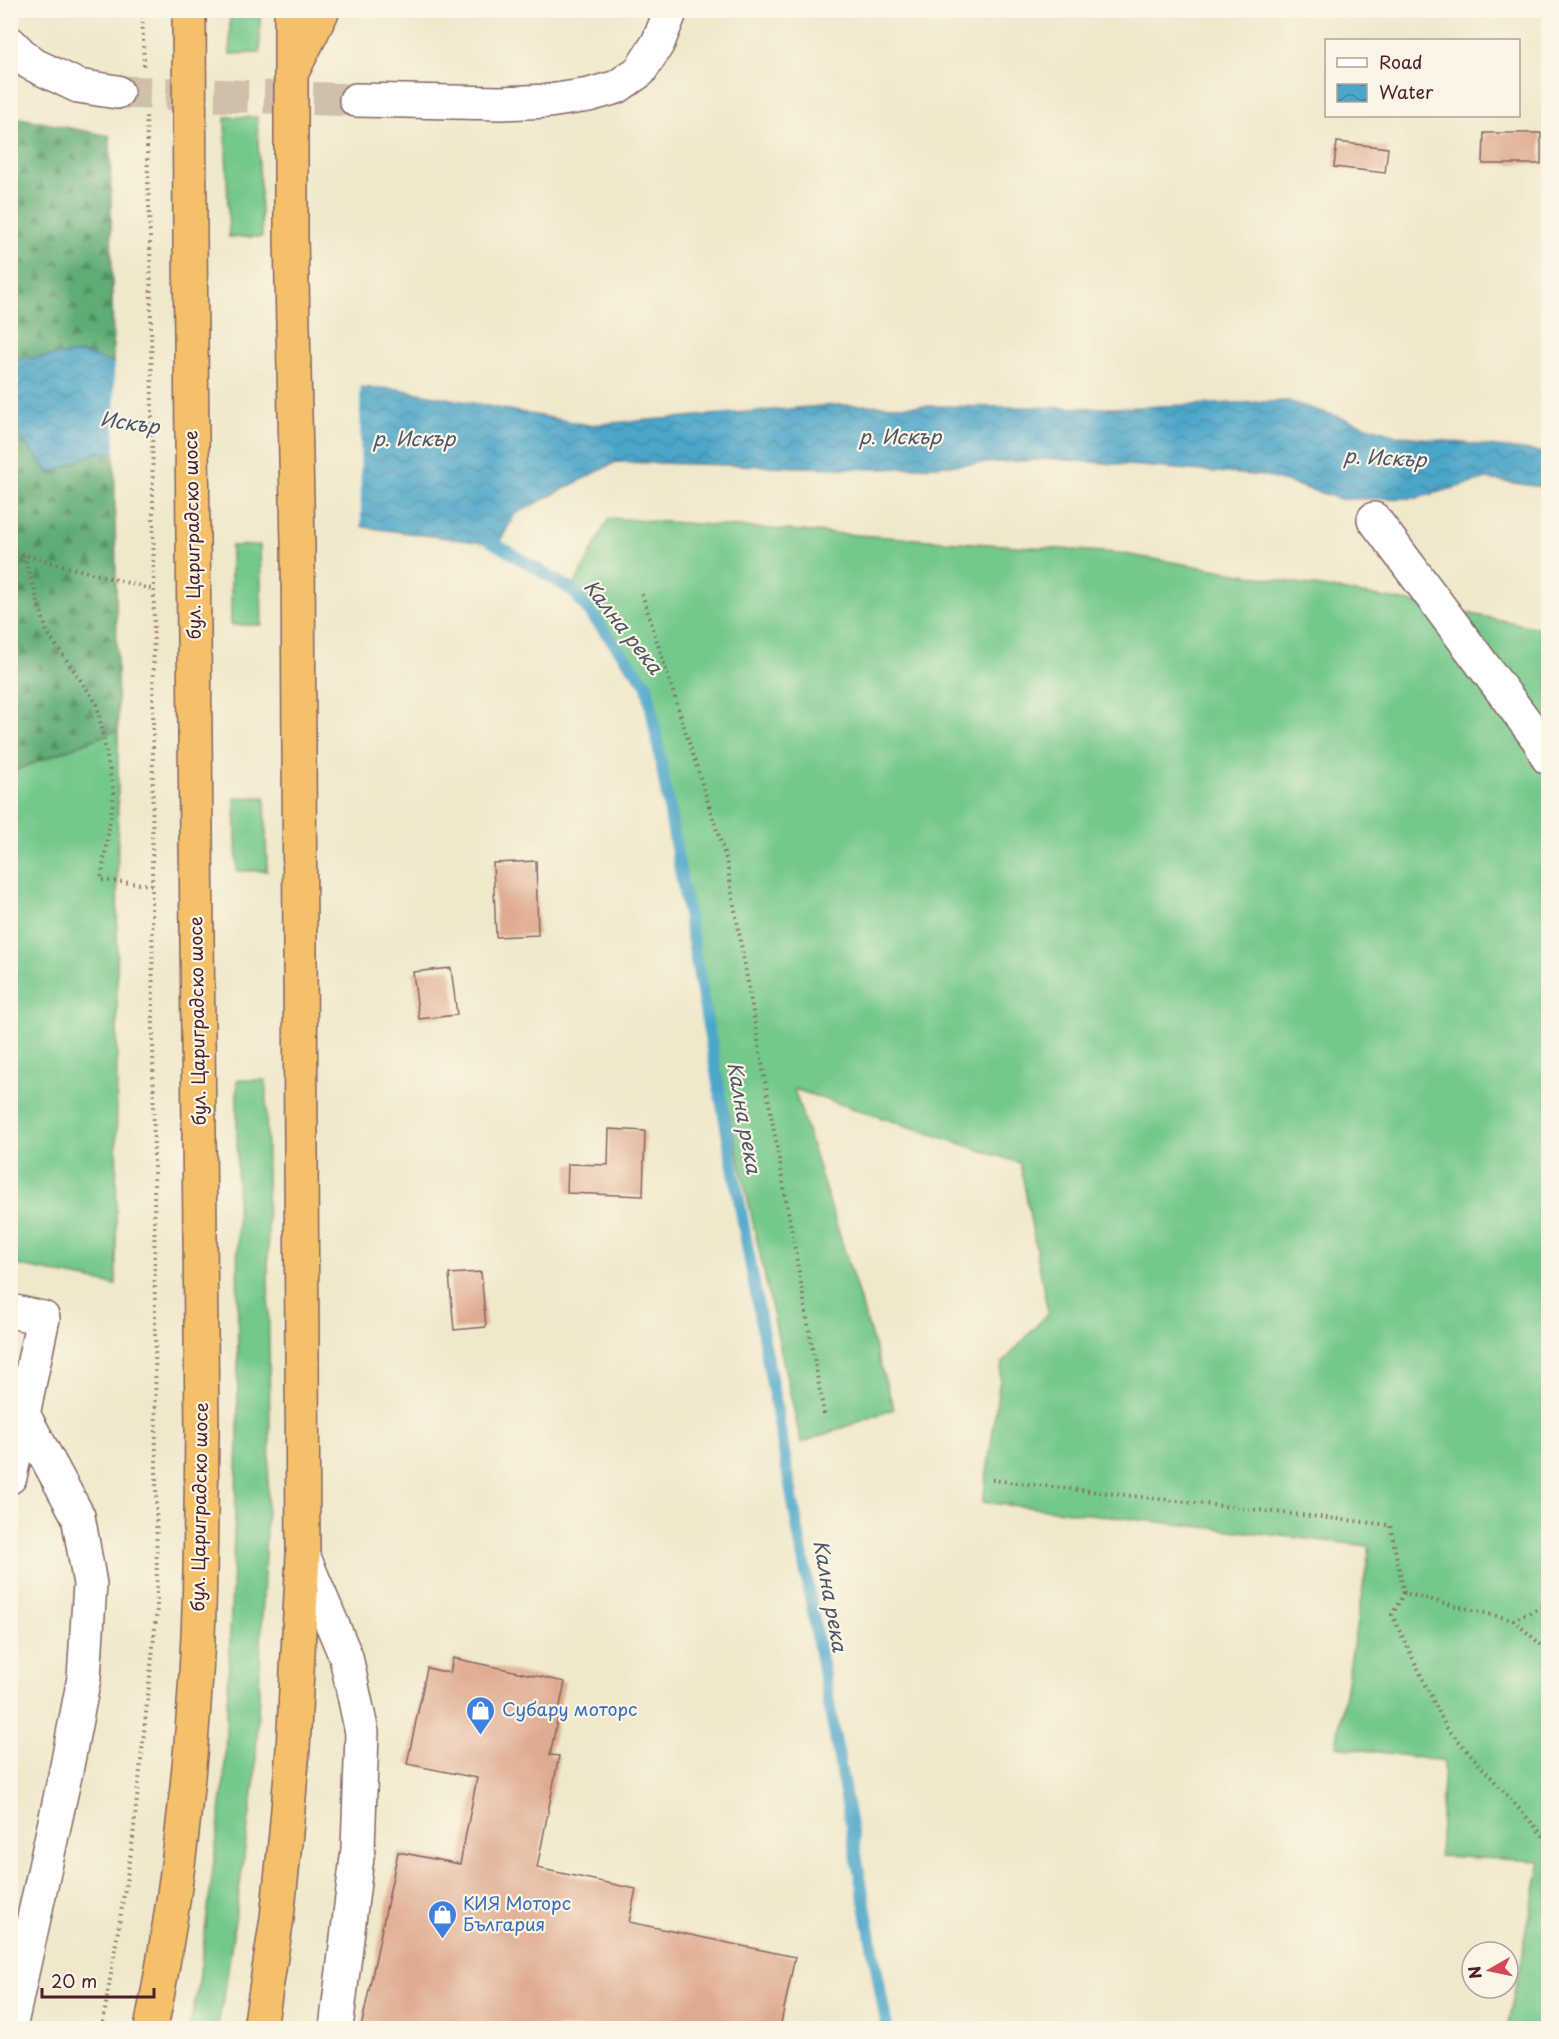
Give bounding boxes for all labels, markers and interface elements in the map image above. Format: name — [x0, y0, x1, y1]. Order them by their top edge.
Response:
legend — [1325, 39, 1520, 117]
text: Road — [1379, 48, 1423, 75]
text: Water — [1379, 78, 1434, 105]
water label: Искър — [99, 403, 163, 441]
water label: р. Искър — [859, 421, 942, 451]
water label: р. Искър — [373, 423, 456, 453]
street label: бул. Цариградско шосе — [176, 430, 207, 640]
water label: р. Искър — [1343, 440, 1428, 474]
water label: Кална река — [577, 573, 671, 681]
street label: бул. Цариградско шосе — [181, 916, 212, 1126]
water label: Кална река — [720, 1060, 770, 1177]
street label: бул. Цариградско шосе — [183, 1402, 214, 1612]
water label: Кална река — [806, 1538, 856, 1655]
shop icon: Субару моторс — [465, 1694, 497, 1736]
place label: Субару моторс — [502, 1695, 637, 1722]
place label: КИЯ Моторс България — [463, 1889, 571, 1937]
shop icon: КИЯ Моторс България — [426, 1898, 458, 1940]
north arrow — [1460, 1940, 1520, 2000]
scale bar — [42, 1961, 154, 1999]
text: N — [1461, 1964, 1487, 1981]
text: 20 m — [51, 1967, 97, 1994]

